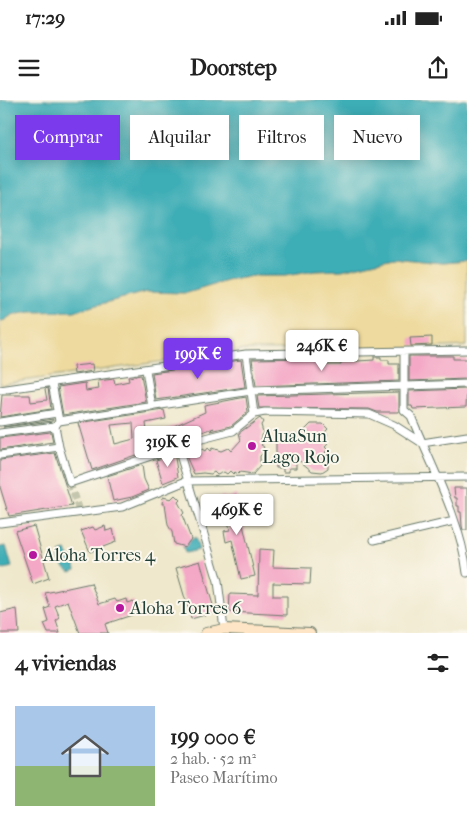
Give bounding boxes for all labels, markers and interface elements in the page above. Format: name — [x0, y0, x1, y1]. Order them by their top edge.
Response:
text: 17:29 — [25, 7, 65, 29]
icon: menu — [15, 54, 43, 82]
icon: share — [424, 54, 452, 82]
text: Doorstep — [190, 55, 277, 81]
chip: Comprar — [15, 115, 120, 160]
chip: Alquilar — [130, 115, 229, 160]
chip: Filtros — [239, 115, 324, 160]
chip: Nuevo — [334, 115, 420, 160]
pin: 246K € — [281, 330, 363, 372]
text: 246K € — [297, 336, 347, 355]
pin: 199K € — [157, 338, 239, 380]
text: 199K € — [174, 344, 222, 363]
pin: 319K € — [127, 426, 209, 468]
place label: AluaSun Lago Rojo — [261, 426, 339, 468]
text: 319K € — [145, 432, 191, 451]
marker: AluaSun Lago Rojo — [246, 440, 258, 452]
pin: 469K € — [196, 494, 278, 536]
text: 469K € — [211, 500, 263, 519]
place label: Aloha Torres 4 — [42, 545, 156, 566]
marker: Aloha Torres 4 — [27, 549, 39, 561]
place label: Aloha Torres 6 — [129, 598, 242, 619]
marker: Aloha Torres 6 — [114, 602, 126, 614]
icon: filters — [424, 649, 452, 677]
text: 4 viviendas — [15, 651, 116, 675]
text: 199 000 € — [170, 725, 256, 749]
icon: home — [55, 726, 115, 786]
text: 2 hab. · 52 m² — [170, 749, 256, 768]
text: Paseo Marítimo — [170, 768, 278, 787]

